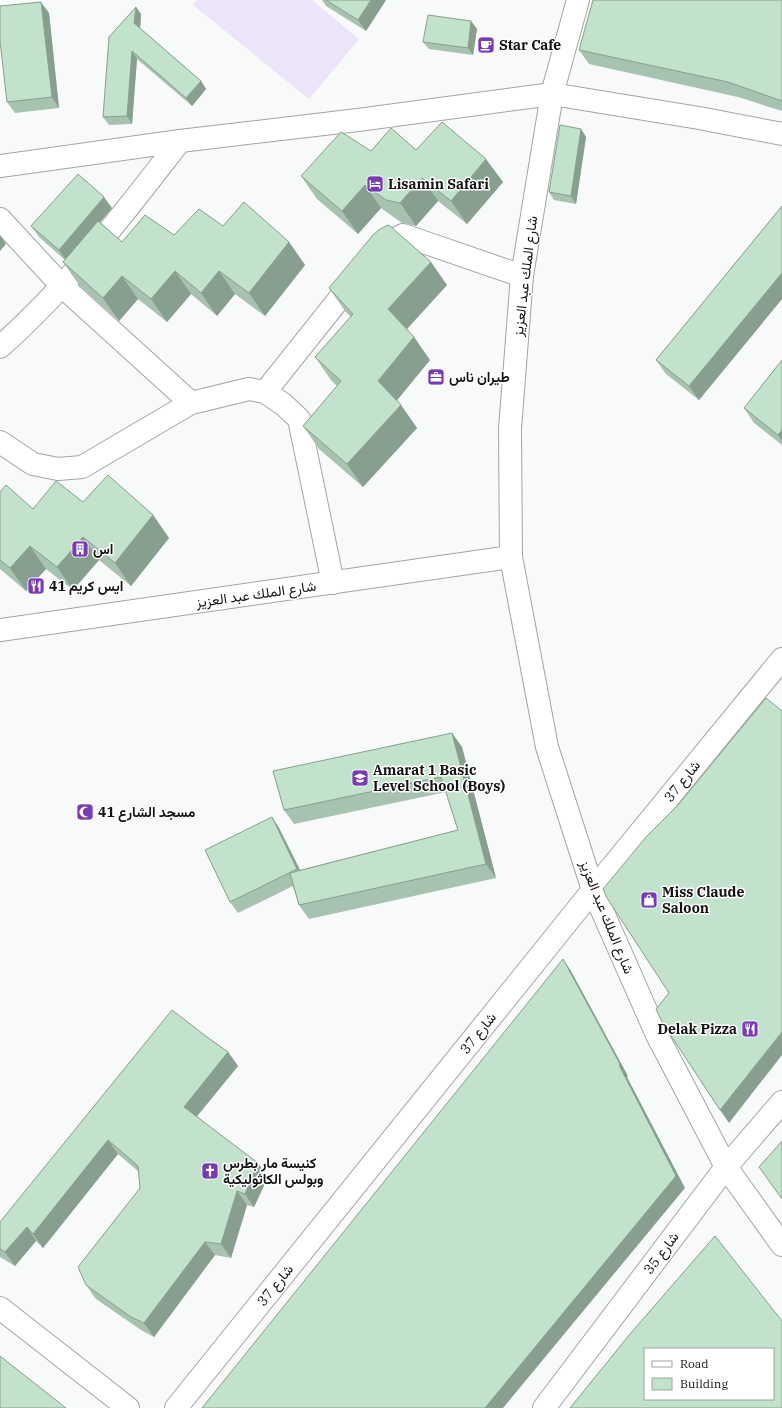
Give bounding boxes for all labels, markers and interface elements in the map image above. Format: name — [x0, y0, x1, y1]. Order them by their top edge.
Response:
cafe icon: Star Cafe — [476, 35, 496, 55]
place label: Star Cafe — [499, 36, 561, 54]
hotel icon: Lisamin Safari — [365, 174, 385, 194]
place label: Lisamin Safari — [388, 175, 489, 193]
street label: شارع الملك عبد العزيز — [509, 215, 543, 338]
office icon: طيران ناس — [426, 367, 446, 387]
place label: طيران ناس — [449, 368, 510, 386]
building icon: اس — [70, 539, 90, 559]
place label: اس — [93, 540, 113, 558]
restaurant icon: 41 ايس كريم — [26, 576, 46, 596]
place label: 41 ايس كريم — [49, 577, 123, 595]
street label: شارع الملك عبد العزيز — [194, 577, 317, 613]
street label: شارع 37 — [660, 757, 706, 807]
place label: Amarat 1 Basic Level School (Boys) — [373, 761, 505, 795]
school or university icon: Amarat 1 Basic Level School (Boys) — [350, 768, 370, 788]
mosque icon: مسجد الشارع 41 — [75, 802, 95, 822]
place label: مسجد الشارع 41 — [98, 803, 196, 822]
street label: شارع الملك عبد العزيز — [574, 857, 638, 977]
place label: Miss Claude Saloon — [662, 883, 744, 917]
shop icon: Miss Claude Saloon — [639, 890, 659, 910]
street label: شارع 37 — [456, 1009, 502, 1059]
restaurant icon: Delak Pizza — [740, 1019, 760, 1039]
place label: Delak Pizza — [657, 1020, 737, 1038]
place label: كنيسة مار بطرس وبولس الكاثوليكية — [223, 1154, 324, 1188]
church icon: كنيسة مار بطرس وبولس الكاثوليكية — [200, 1161, 220, 1181]
street label: شارع 35 — [639, 1228, 684, 1279]
street label: شارع 37 — [253, 1261, 299, 1311]
legend — [644, 1348, 774, 1400]
text: Road — [680, 1356, 709, 1371]
text: Building — [680, 1376, 728, 1391]

